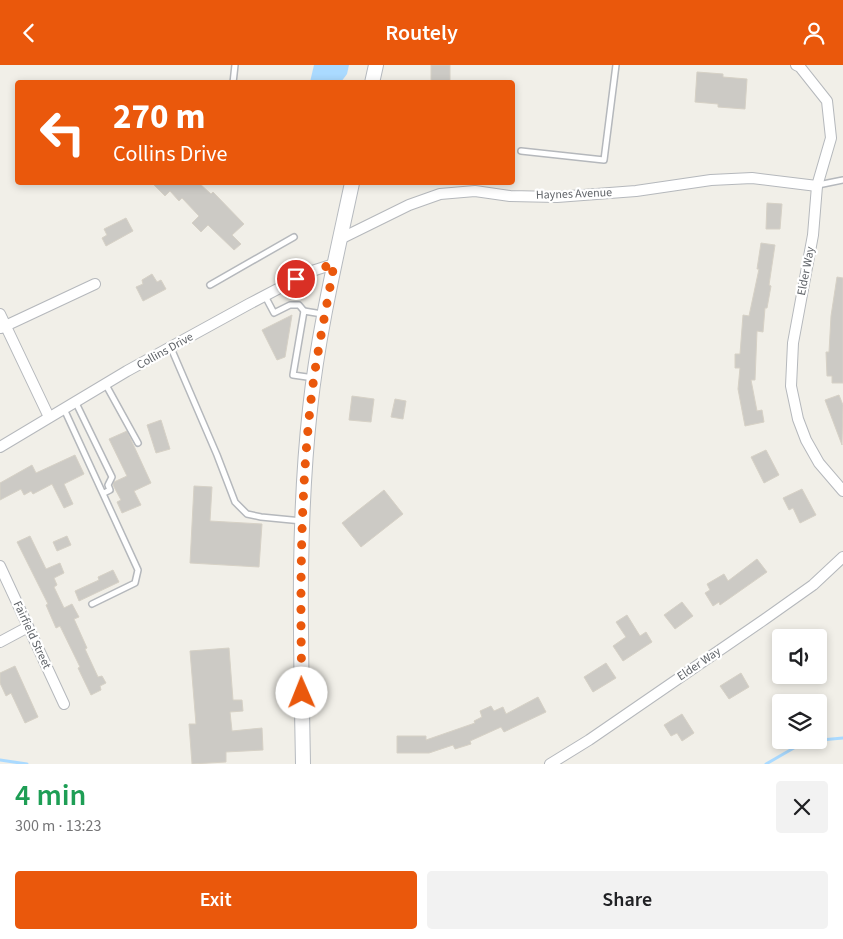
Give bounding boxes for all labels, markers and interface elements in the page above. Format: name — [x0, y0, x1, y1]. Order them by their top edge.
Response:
text: Routely — [385, 17, 458, 49]
icon: back — [15, 19, 43, 47]
icon: person — [800, 19, 828, 47]
text: 270 m — [113, 92, 205, 142]
icon: left — [30, 100, 95, 165]
text: Collins Drive — [113, 138, 227, 170]
street label: Haynes Avenue — [536, 184, 613, 204]
street label: Elder Way — [793, 245, 819, 297]
pin — [275, 258, 317, 300]
icon: arrive — [282, 265, 310, 293]
street label: Collins Drive — [134, 328, 196, 374]
street label: Fairfield Street — [9, 598, 55, 672]
map controls — [772, 629, 827, 749]
button: sound — [772, 629, 827, 684]
street label: Elder Way — [674, 643, 725, 685]
position arrow — [275, 666, 327, 718]
button: layers — [772, 694, 827, 749]
text: 4 min — [15, 774, 86, 817]
button: close — [776, 781, 828, 833]
text: 300 m · 13:23 — [15, 815, 102, 837]
button: Exit — [15, 871, 417, 929]
button: Share — [427, 871, 828, 929]

